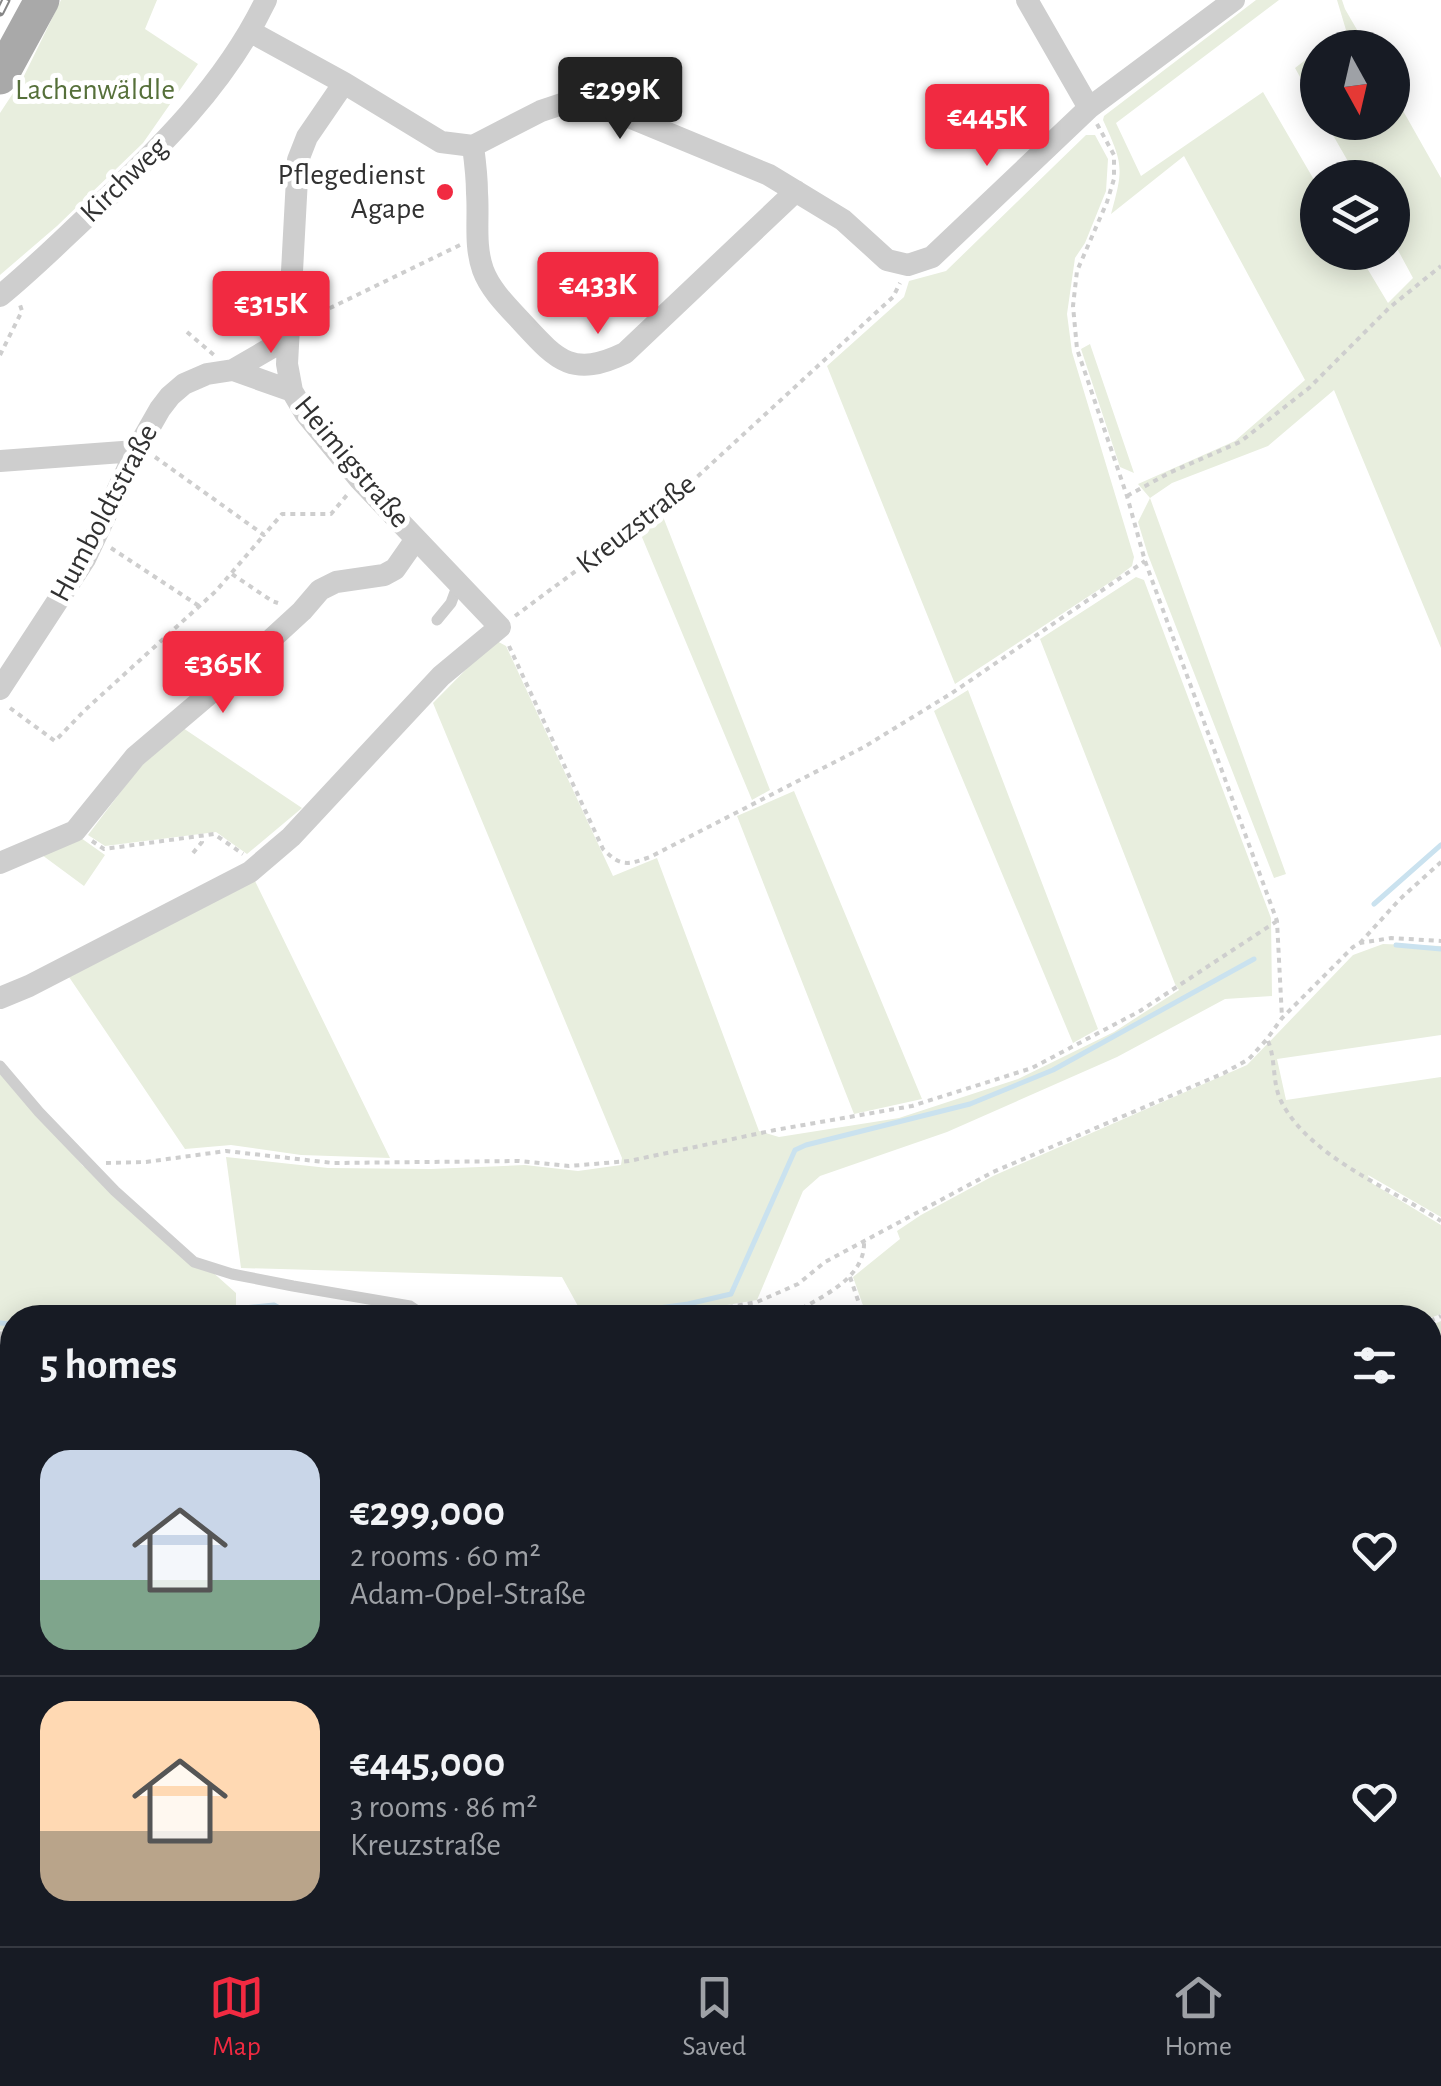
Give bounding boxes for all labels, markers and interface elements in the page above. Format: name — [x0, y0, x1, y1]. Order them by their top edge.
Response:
north arrow — [1300, 30, 1410, 140]
map controls — [1300, 30, 1410, 270]
pin: €299K — [550, 57, 690, 142]
text: €299K — [580, 73, 660, 105]
park label: Lachenwäldle — [15, 75, 175, 105]
pin: €445K — [917, 84, 1057, 169]
text: €445K — [947, 100, 1027, 132]
street label: Kirchweg — [75, 131, 173, 228]
place label: Pflegedienst Agape — [278, 160, 425, 224]
button: layers — [1300, 160, 1410, 270]
marker: Pflegedienst Agape — [434, 181, 456, 203]
pin: €433K — [528, 252, 668, 337]
text: €433K — [559, 268, 637, 300]
pin: €315K — [201, 271, 341, 356]
text: €315K — [235, 287, 307, 319]
street label: Heimigstraße — [289, 391, 415, 533]
street label: Humboldtstraße — [45, 419, 163, 607]
street label: Kreuzstraße — [571, 469, 701, 579]
pin: €365K — [153, 631, 293, 716]
text: €365K — [185, 647, 261, 679]
icon: filters — [1347, 1338, 1402, 1393]
text: 5 homes — [40, 1344, 177, 1386]
icon: home — [120, 1490, 240, 1610]
text: €299,000 — [350, 1491, 505, 1533]
icon: heart — [1347, 1523, 1402, 1578]
text: 2 rooms · 60 m² — [350, 1540, 541, 1572]
text: Adam-Opel-Straße — [350, 1578, 586, 1610]
icon: home — [120, 1741, 240, 1861]
text: €445,000 — [350, 1742, 505, 1784]
icon: heart — [1347, 1774, 1402, 1829]
text: 3 rooms · 86 m² — [350, 1791, 537, 1823]
text: Kreuzstraße — [350, 1829, 501, 1861]
tab: Map — [209, 1970, 264, 2064]
tab: Saved — [682, 1970, 746, 2064]
tab: Home — [1165, 1970, 1232, 2064]

